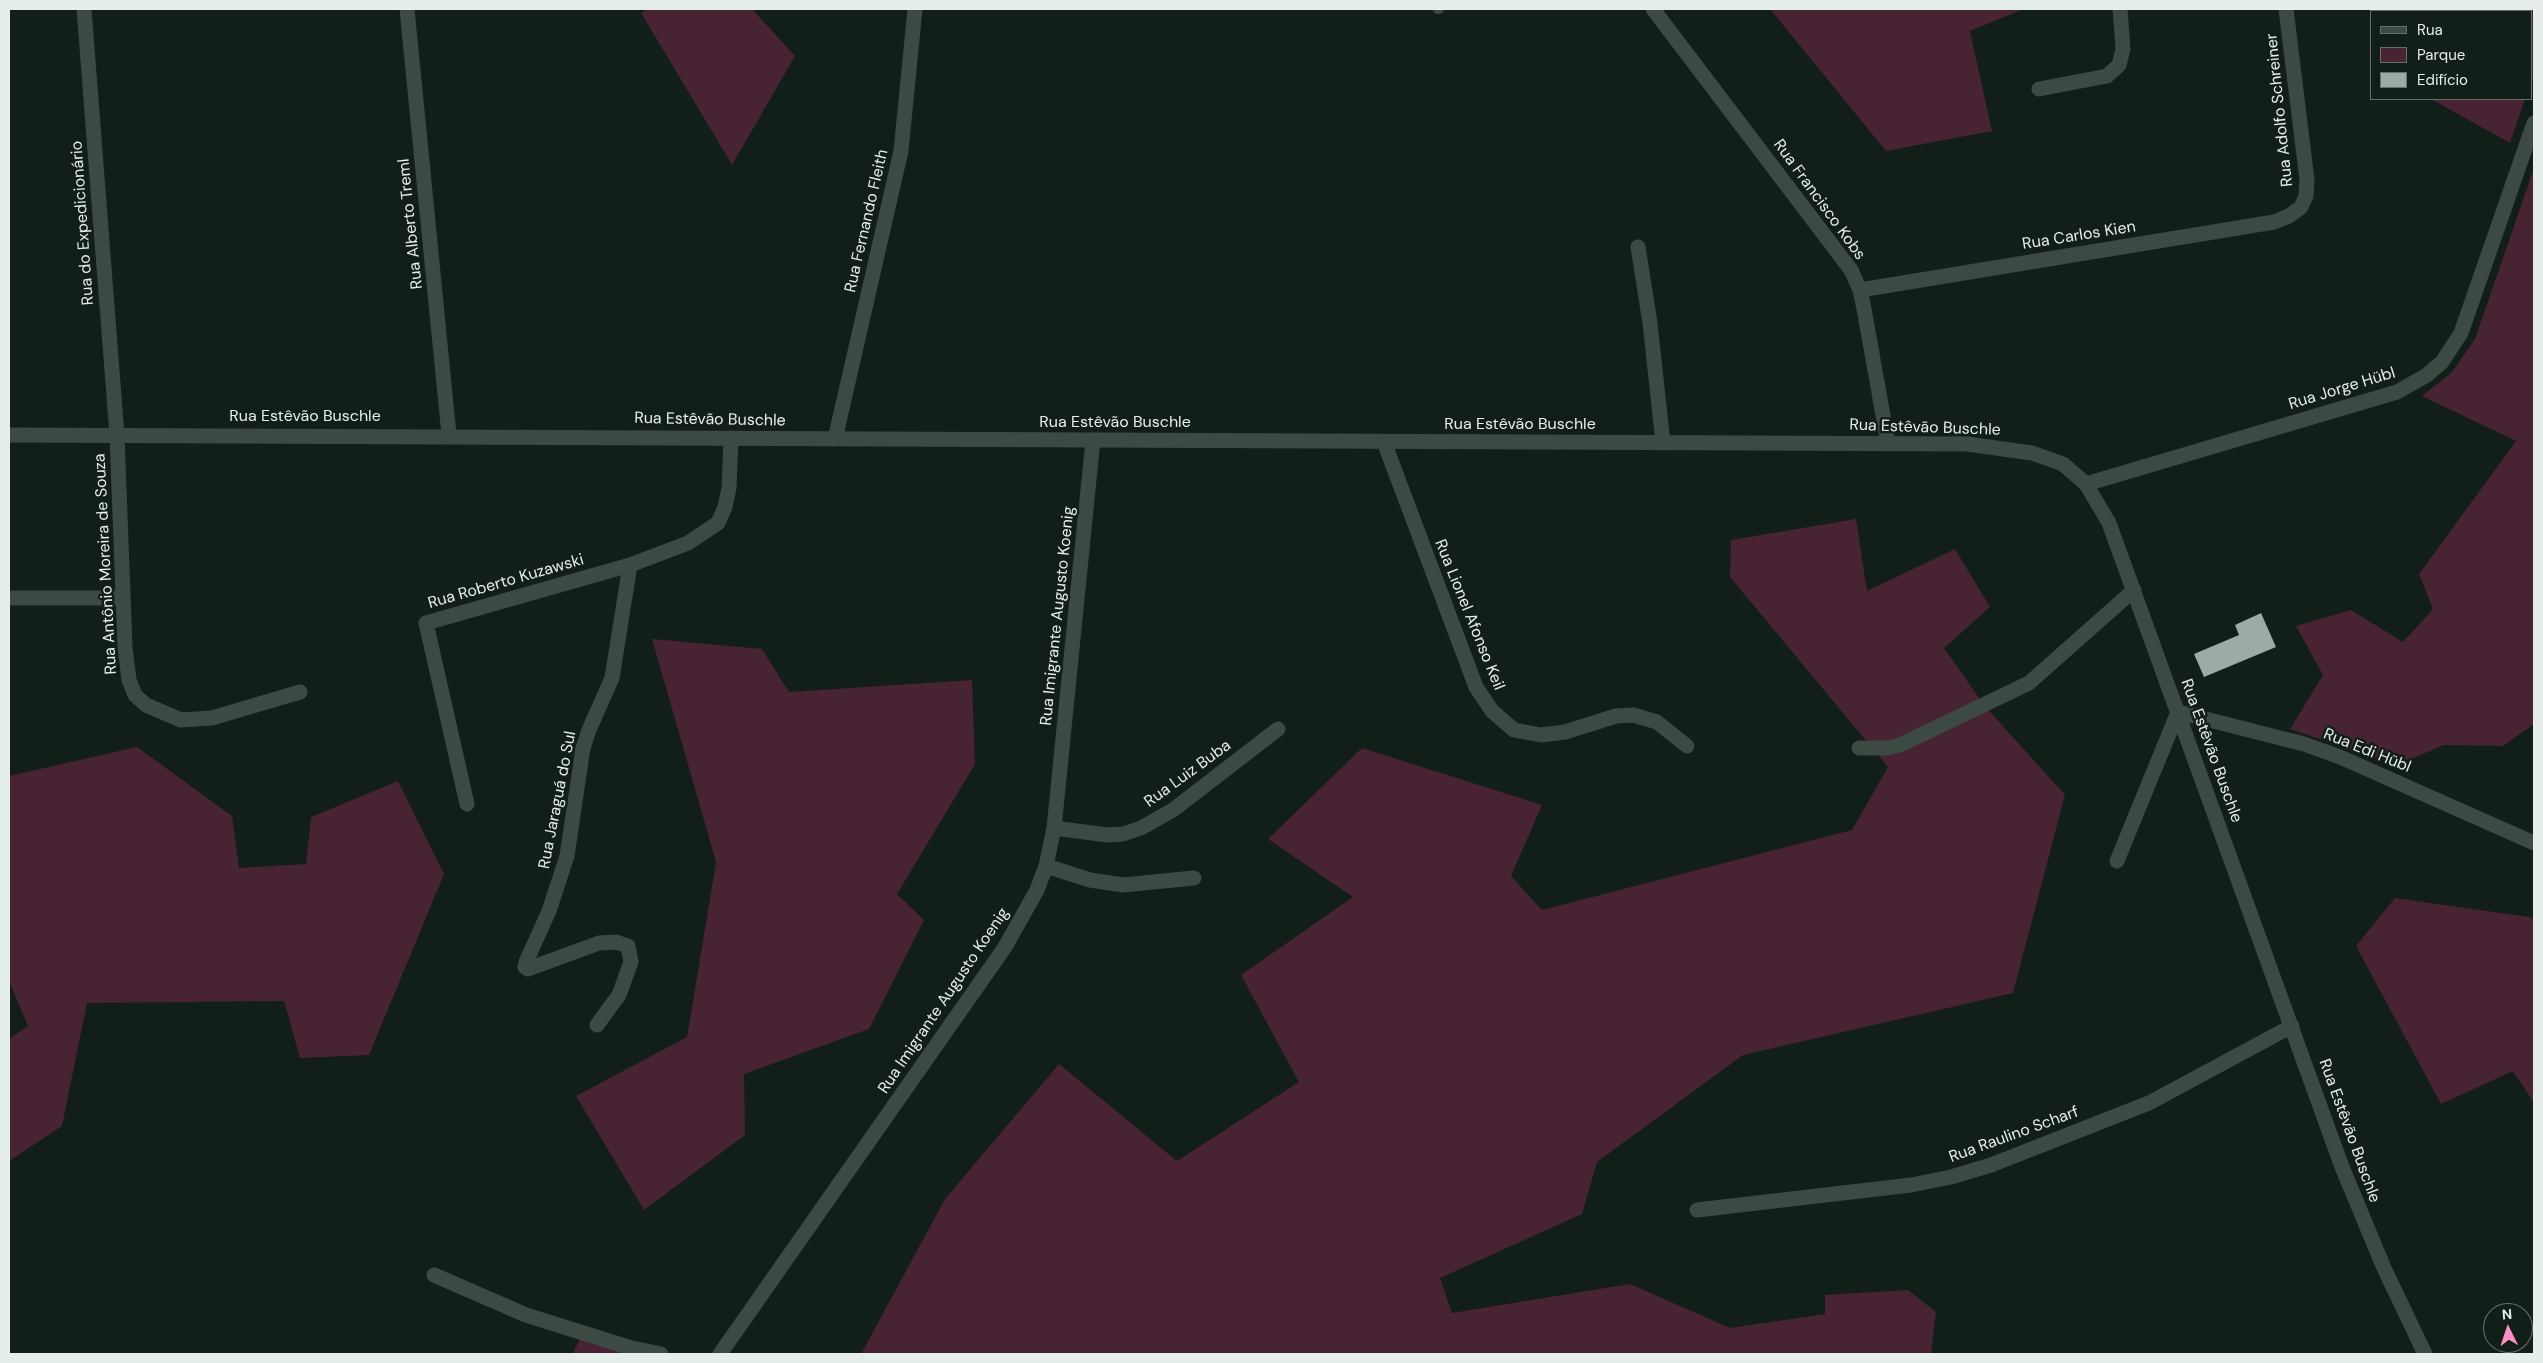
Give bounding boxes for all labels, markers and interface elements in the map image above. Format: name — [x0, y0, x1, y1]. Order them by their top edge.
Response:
legend — [2370, 10, 2533, 100]
text: Rua — [2417, 20, 2443, 40]
street label: Rua Adolfo Schreiner — [2262, 32, 2298, 188]
text: Parque — [2417, 45, 2465, 65]
text: Edifício — [2417, 70, 2468, 90]
street label: Rua Francisco Kobs — [1769, 136, 1869, 264]
street label: Rua do Expedicionário — [68, 140, 98, 306]
street label: Rua Fernando Fleith — [841, 148, 893, 294]
street label: Rua Alberto Treml — [395, 158, 427, 290]
street label: Rua Carlos Kien — [2021, 218, 2137, 254]
street label: Rua Jorge Hübl — [2286, 364, 2398, 414]
street label: Rua Estêvão Buschle — [229, 407, 381, 427]
street label: Rua Estêvão Buschle — [634, 409, 786, 431]
street label: Rua Estêvão Buschle — [1039, 413, 1191, 433]
street label: Rua Estêvão Buschle — [1444, 415, 1596, 435]
street label: Rua Estêvão Buschle — [1849, 416, 2001, 440]
street label: Rua Antônio Moreira de Souza — [91, 453, 121, 675]
street label: Rua Imigrante Augusto Koenig — [1037, 506, 1079, 726]
street label: Rua Lionel Afonso Keil — [1430, 537, 1508, 693]
street label: Rua Roberto Kuzawski — [426, 551, 586, 613]
street label: Rua Estêvão Buschle — [2176, 677, 2246, 825]
street label: Rua Edi Hübl — [2321, 725, 2413, 777]
street label: Rua Jaraguá do Sul — [535, 730, 581, 870]
street label: Rua Luiz Buba — [1141, 736, 1235, 812]
street label: Rua Imigrante Augusto Koenig — [874, 904, 1014, 1098]
street label: Rua Estêvão Buschle — [2314, 1057, 2384, 1205]
street label: Rua Raulino Scharf — [1946, 1103, 2082, 1167]
north arrow — [2483, 1303, 2533, 1353]
text: N — [2501, 1305, 2513, 1323]

